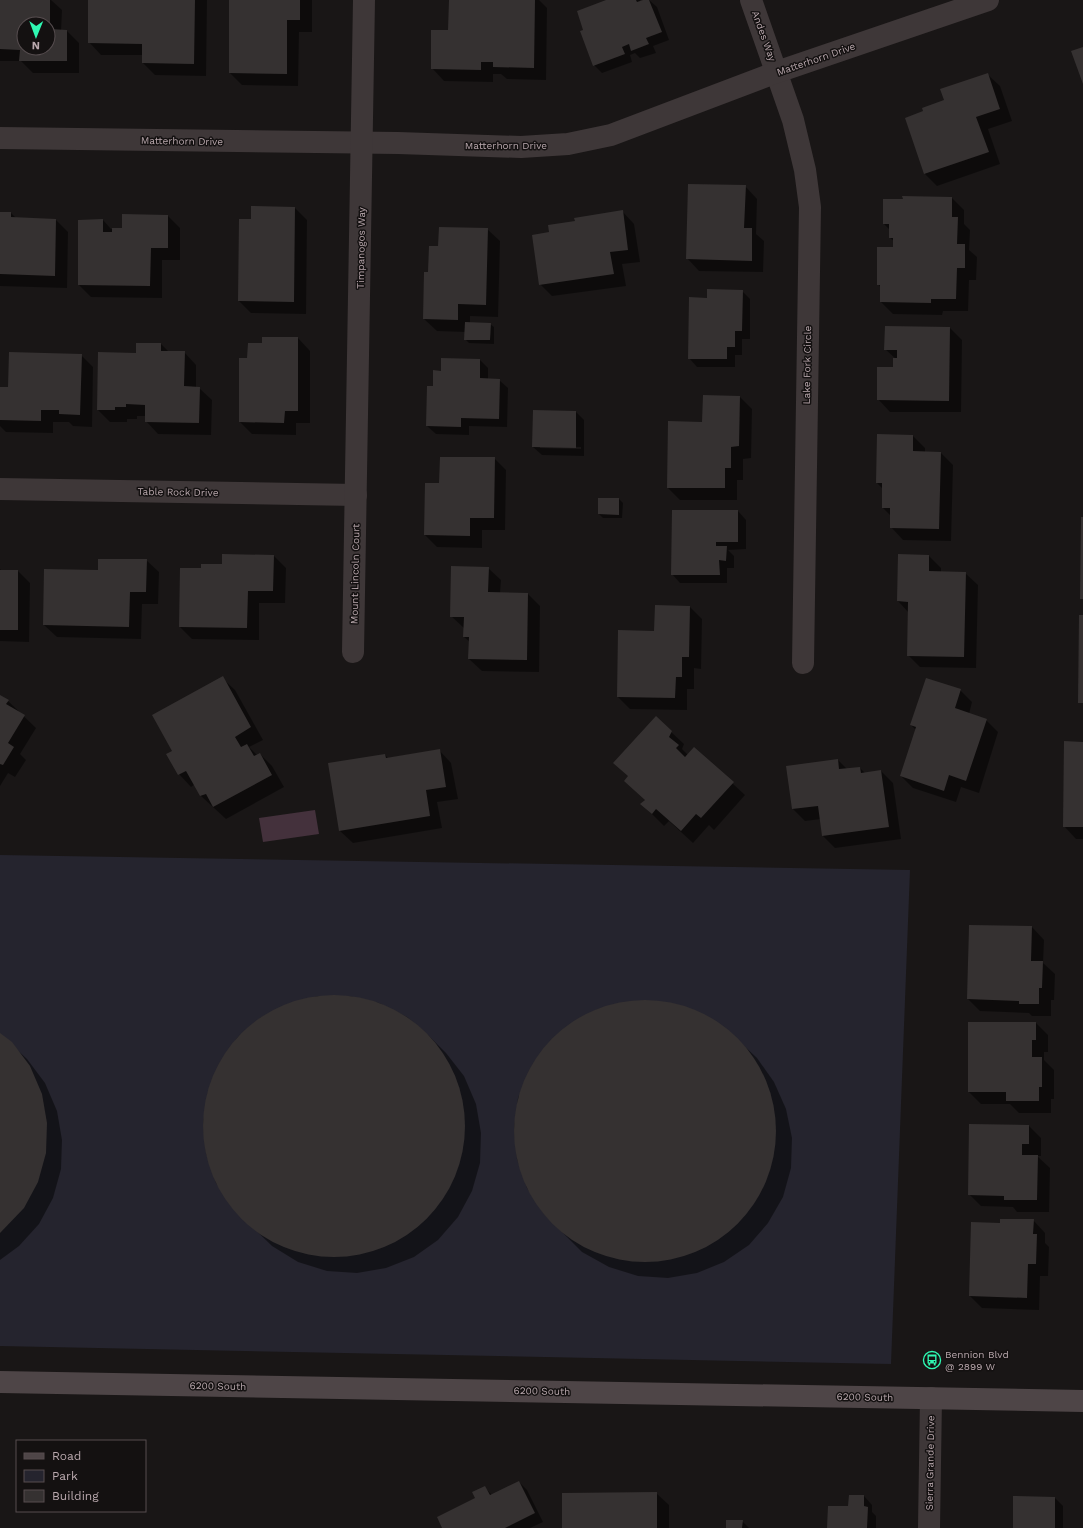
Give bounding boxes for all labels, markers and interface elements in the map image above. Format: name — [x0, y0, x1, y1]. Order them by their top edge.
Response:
street label: Andes Way — [750, 9, 779, 64]
north arrow — [16, 16, 56, 56]
text: N — [32, 39, 40, 52]
street label: Matterhorn Drive — [775, 40, 857, 78]
street label: Matterhorn Drive — [141, 135, 223, 147]
street label: Matterhorn Drive — [465, 140, 547, 151]
street label: Timpanogos Way — [355, 206, 367, 289]
street label: Lake Fork Circle — [801, 325, 813, 404]
street label: Table Rock Drive — [137, 486, 219, 498]
street label: Mount Lincoln Court — [349, 523, 361, 624]
place label: Bennion Blvd @ 2899 W — [945, 1349, 1009, 1372]
bus stop icon: Bennion Blvd @ 2899 W — [922, 1350, 942, 1370]
street label: 6200 South — [190, 1380, 246, 1392]
street label: 6200 South — [514, 1385, 570, 1397]
street label: 6200 South — [837, 1391, 893, 1403]
street label: Sierra Grande Drive — [924, 1415, 936, 1511]
legend — [16, 1440, 146, 1512]
text: Road — [52, 1449, 81, 1463]
text: Park — [52, 1469, 78, 1483]
text: Building — [52, 1489, 99, 1503]

